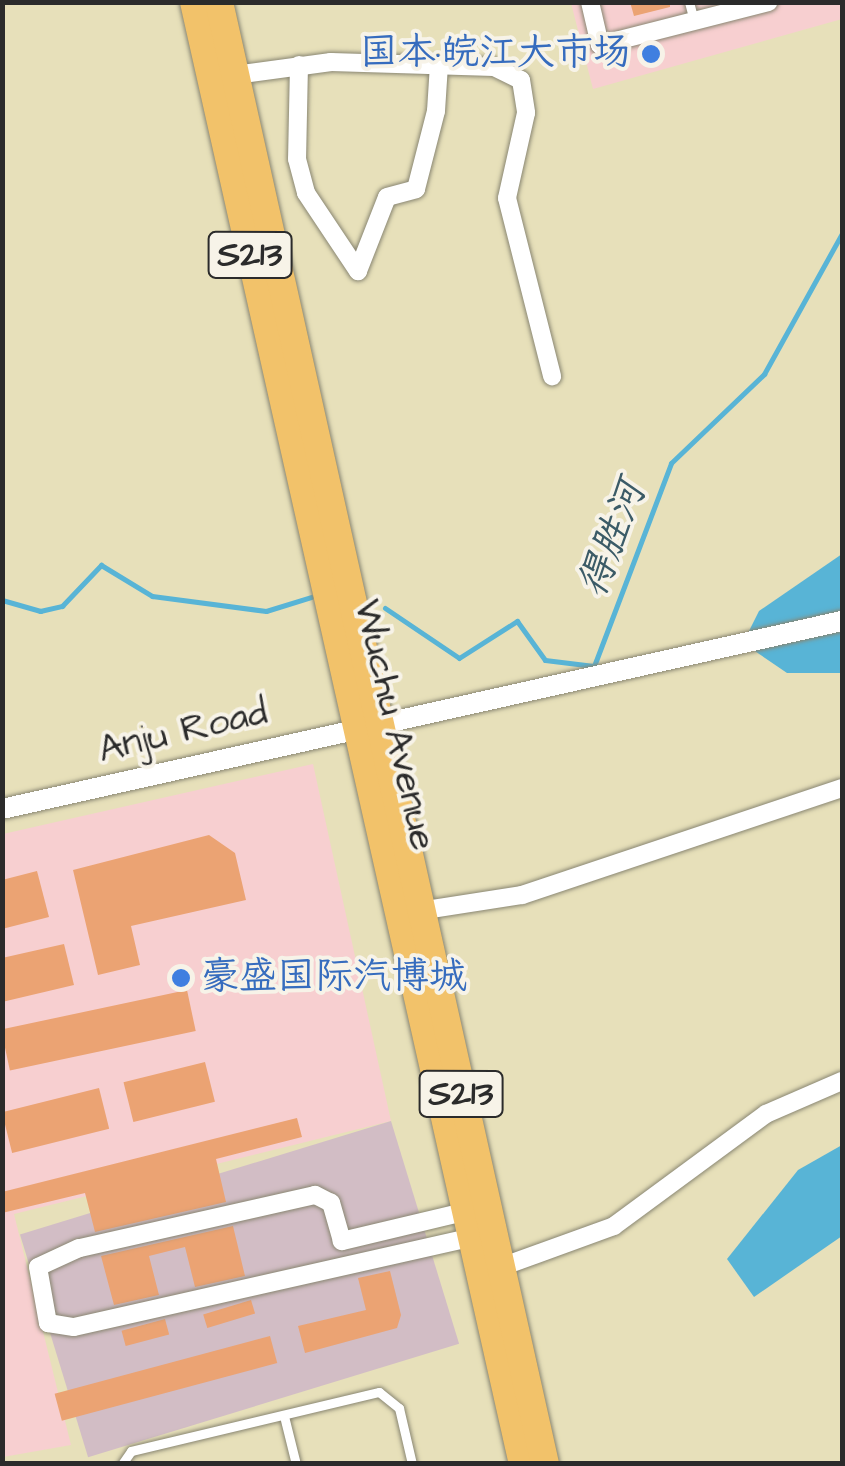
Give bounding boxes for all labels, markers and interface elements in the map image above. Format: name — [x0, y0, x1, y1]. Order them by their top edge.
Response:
place label: 国本·皖江大市场 — [360, 31, 631, 77]
marker: 国本·皖江大市场 — [640, 43, 662, 65]
road number: S213 — [208, 225, 292, 285]
water label: 得胜河 — [569, 474, 657, 604]
street label: Wuchu Avenue — [343, 595, 445, 855]
street label: Anju Road — [94, 690, 272, 774]
place label: 豪盛国际汽博城 — [201, 955, 467, 1001]
marker: 豪盛国际汽博城 — [170, 967, 192, 989]
road number: S213 — [418, 1064, 504, 1124]

